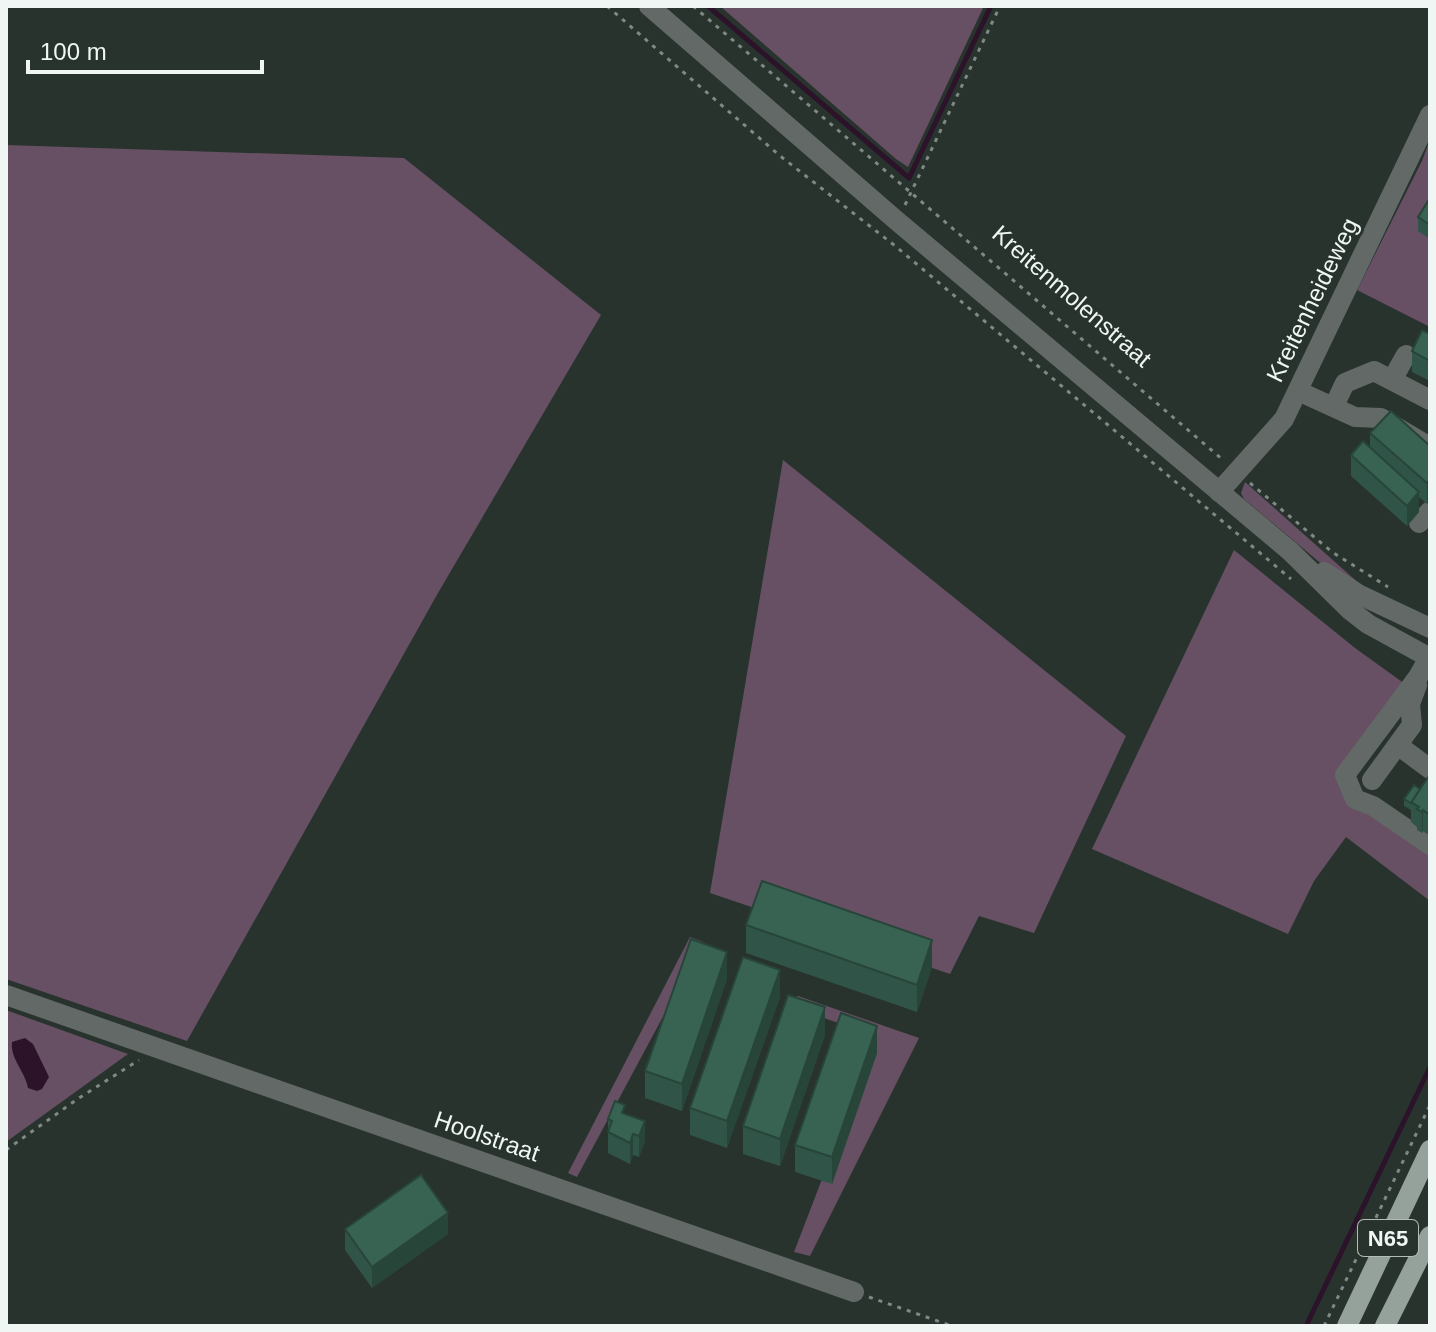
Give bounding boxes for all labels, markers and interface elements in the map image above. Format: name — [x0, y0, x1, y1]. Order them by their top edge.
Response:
scale bar — [28, 24, 262, 74]
text: 100 m — [40, 38, 107, 65]
street label: Kreitenheideweg — [1261, 214, 1363, 386]
street label: Kreitenmolenstraat — [987, 220, 1157, 372]
street label: Hoolstraat — [431, 1105, 543, 1167]
road number: N65 — [1358, 1220, 1418, 1256]

